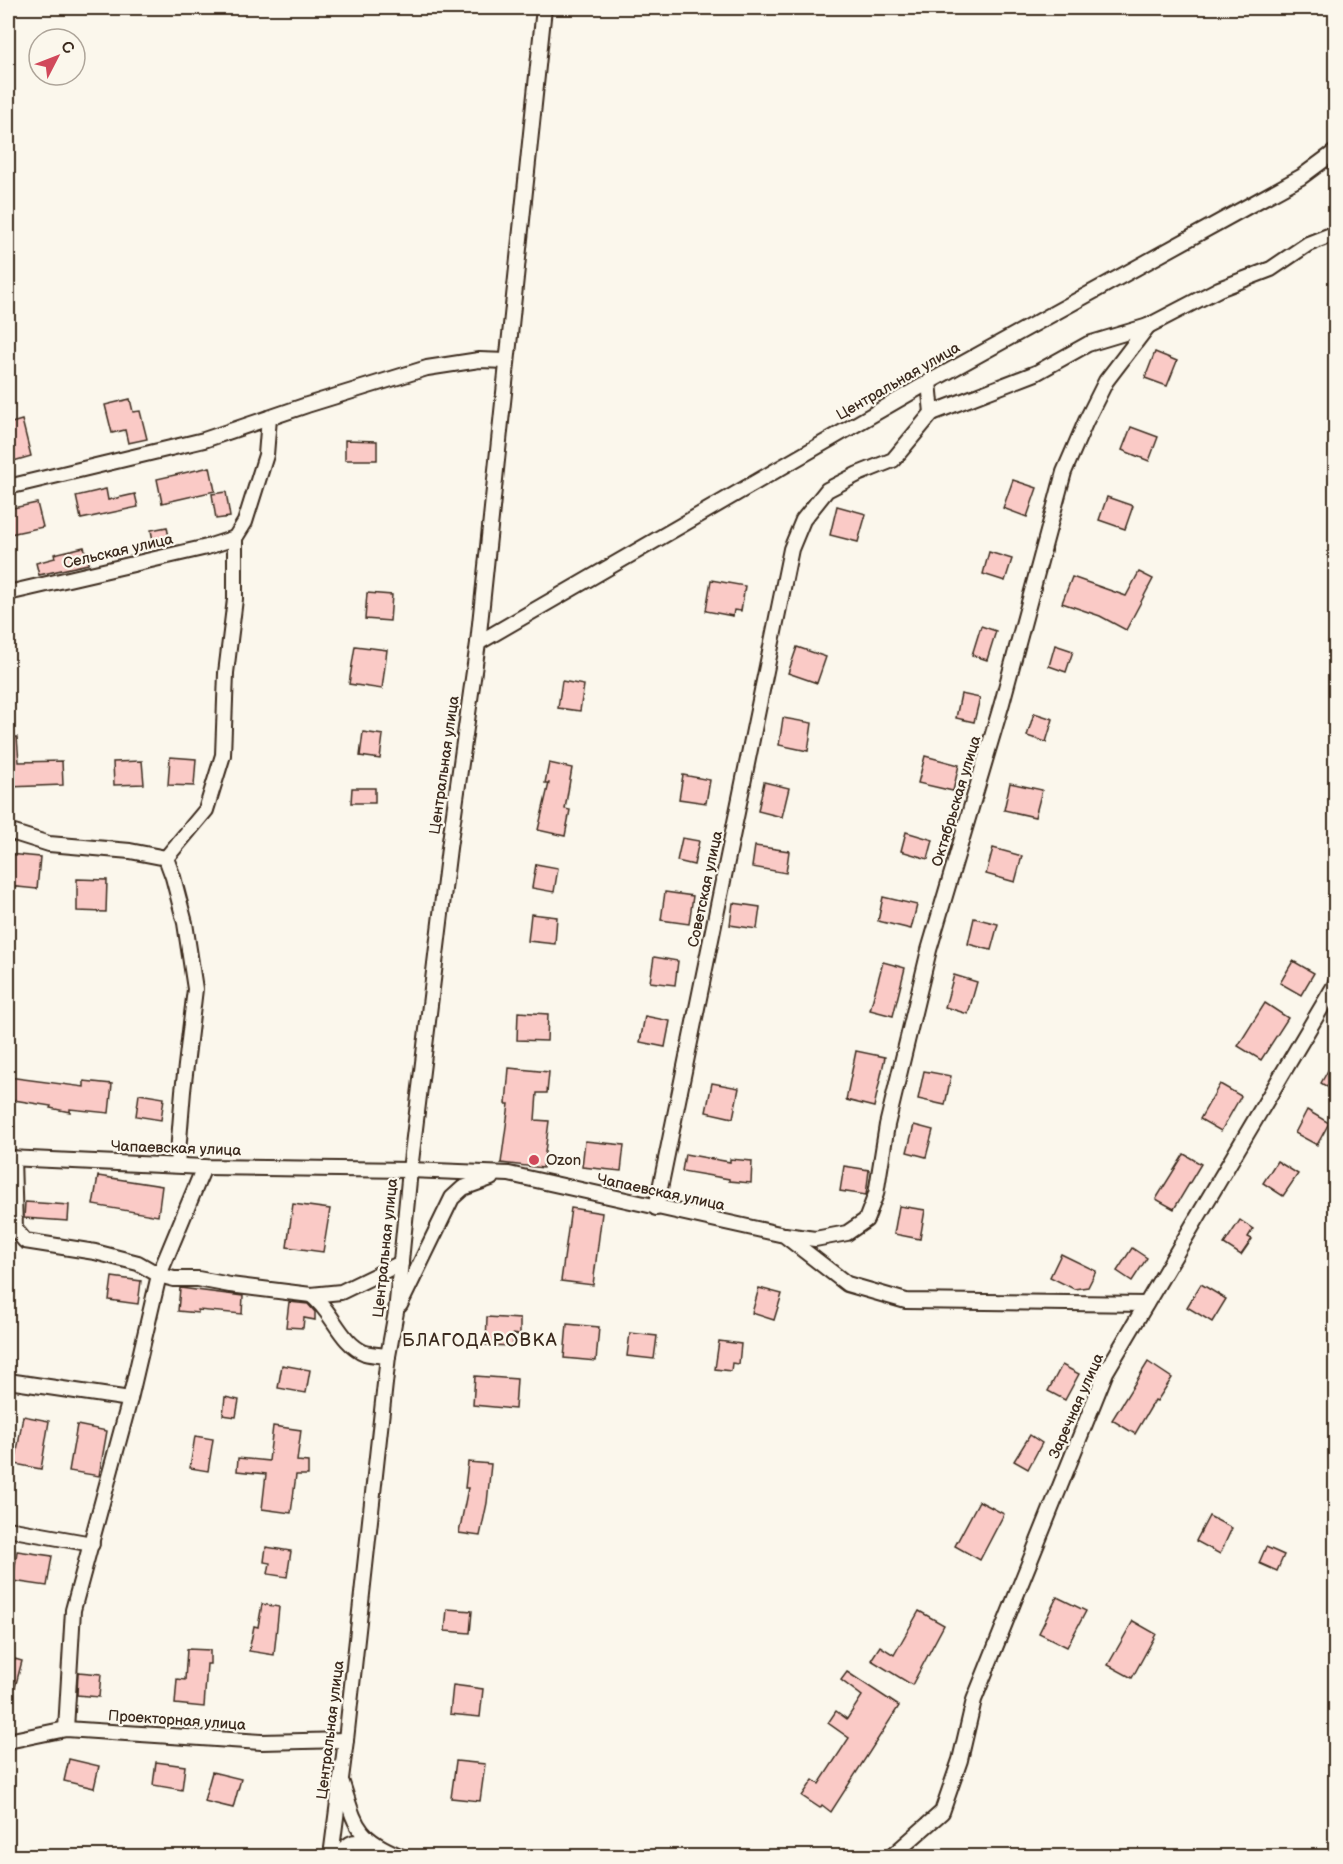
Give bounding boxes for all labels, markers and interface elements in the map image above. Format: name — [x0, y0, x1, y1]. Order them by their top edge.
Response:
north arrow — [27, 27, 87, 87]
text: С — [56, 37, 78, 58]
street label: Центральная улица — [833, 338, 964, 425]
street label: Сельская улица — [61, 530, 175, 573]
street label: Центральная улица — [425, 694, 464, 836]
street label: Октябрьская улица — [928, 733, 985, 869]
street label: Советская улица — [684, 829, 727, 949]
street label: Чапаевская улица — [110, 1137, 242, 1160]
place label: Ozon — [546, 1151, 581, 1170]
marker: Ozon — [527, 1153, 541, 1167]
street label: Чапаевская улица — [595, 1170, 727, 1215]
street label: Центральная улица — [369, 1177, 402, 1319]
district label: БЛАГОДАРОВКА — [402, 1330, 558, 1351]
street label: Заречная улица — [1045, 1350, 1108, 1462]
street label: Центральная улица — [313, 1659, 348, 1801]
street label: Проекторная улица — [107, 1706, 247, 1735]

